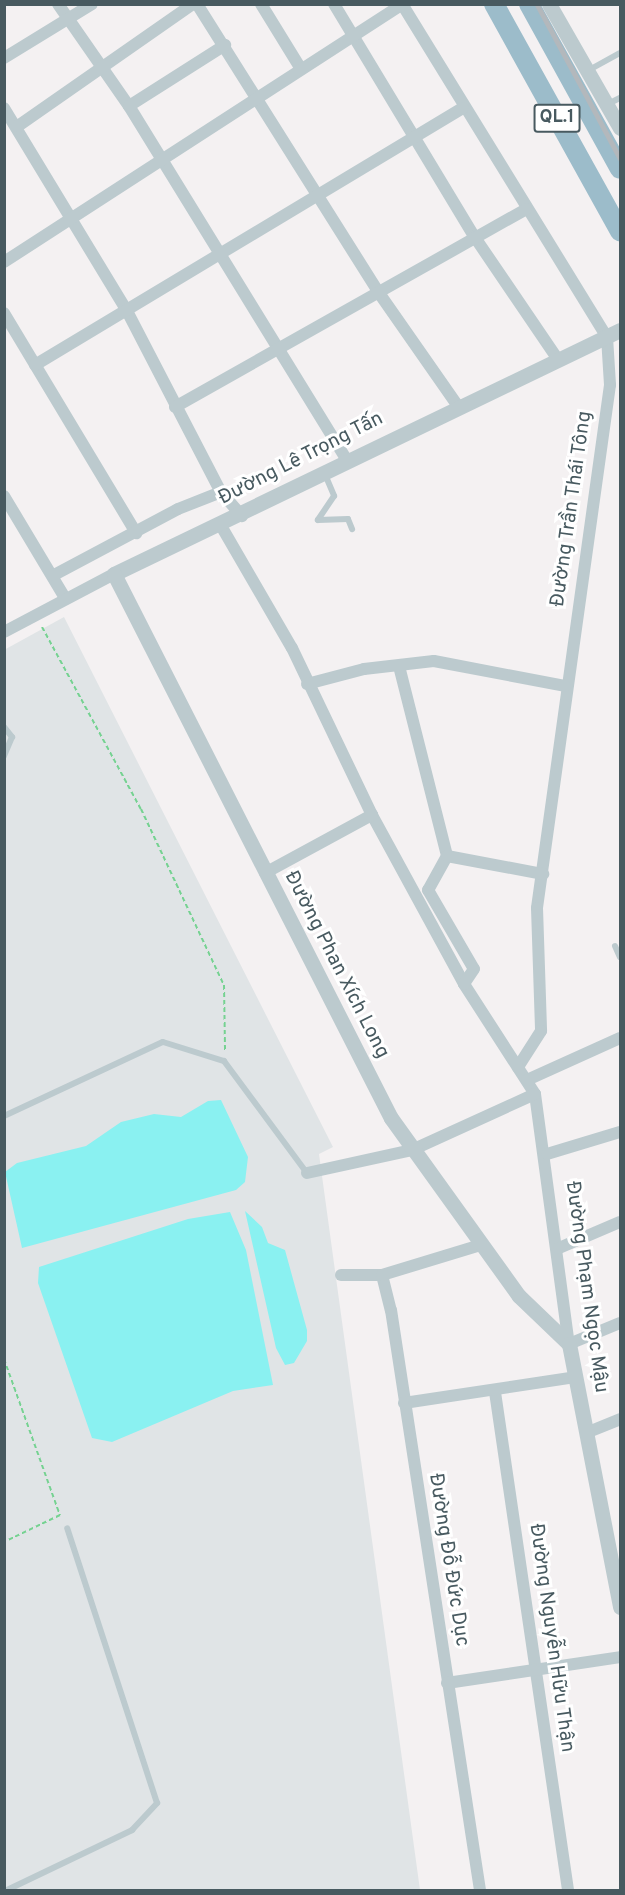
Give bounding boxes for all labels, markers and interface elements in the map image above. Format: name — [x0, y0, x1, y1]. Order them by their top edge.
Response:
road number: QL.1 — [533, 103, 581, 133]
street label: Đường Lê Trọng Tấn — [214, 407, 388, 511]
street label: Đường Trần Thái Tông — [546, 408, 598, 610]
street label: Đường Phan Xích Long — [278, 867, 394, 1063]
street label: Đường Phạm Ngọc Mậu — [559, 1180, 613, 1394]
street label: Đường Đỗ Đức Dục — [422, 1472, 474, 1648]
street label: Đường Nguyễn Hữu Thận — [523, 1522, 579, 1754]

